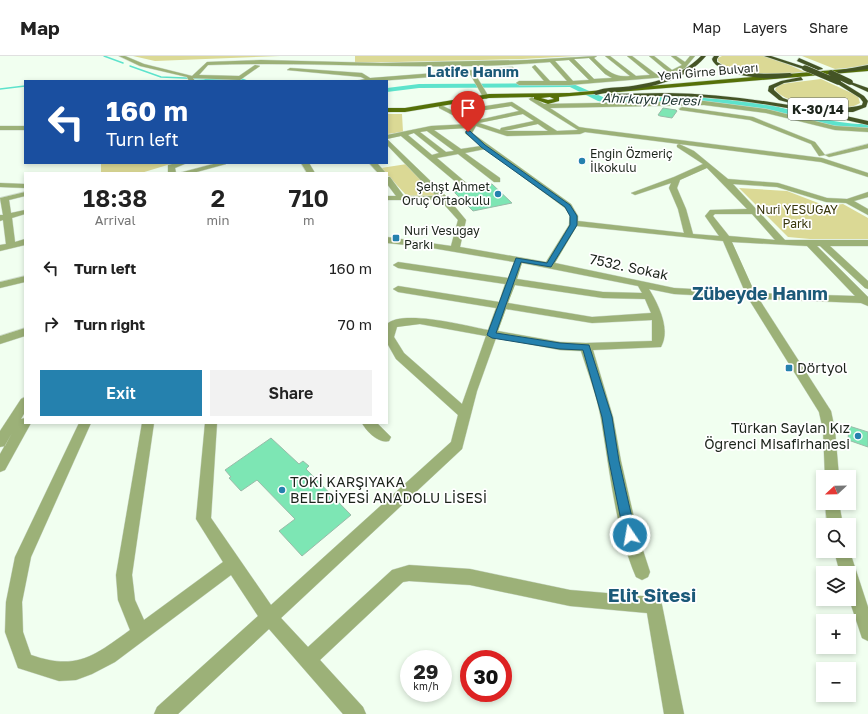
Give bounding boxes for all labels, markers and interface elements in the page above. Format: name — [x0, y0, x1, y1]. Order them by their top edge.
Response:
text: Map — [20, 16, 60, 39]
text: Map — [692, 19, 721, 36]
text: Layers — [743, 19, 787, 36]
text: Share — [809, 19, 848, 36]
street label: Yeni Girne Bulvarı — [657, 60, 759, 83]
district label: Latife Hanım — [427, 62, 519, 80]
water label: Ahırkuyu Deresi — [602, 89, 702, 109]
pin — [451, 91, 485, 132]
text: 160 m — [106, 94, 188, 127]
icon: left — [40, 96, 92, 148]
icon: arrive — [457, 97, 479, 119]
road number: K-30/14 — [788, 98, 848, 120]
text: Turn left — [106, 128, 179, 150]
place label: Engin Özmeriç İlkokulu — [590, 146, 673, 175]
marker: Engin Özmeriç İlkokulu — [577, 156, 587, 166]
place label: Şehşt Ahmet Oruç Ortaokulu — [402, 179, 490, 208]
text: 18:38 — [83, 183, 147, 212]
text: 2 — [211, 183, 225, 212]
text: 710 — [289, 183, 329, 212]
marker: Şehşt Ahmet Oruç Ortaokulu — [493, 189, 503, 199]
park label: Nuri YESUGAY Parkı — [756, 202, 838, 231]
text: Arrival — [95, 212, 136, 228]
text: min — [206, 212, 229, 228]
text: m — [303, 212, 314, 228]
place label: Nuri Vesugay Parkı — [404, 223, 480, 252]
marker: Nuri Vesugay Parkı — [391, 233, 401, 243]
street label: 7532. Sokak — [588, 250, 670, 283]
icon: left — [40, 257, 62, 279]
text: Turn left — [74, 259, 136, 277]
text: 160 m — [329, 259, 372, 277]
district label: Zübeyde Hanım — [692, 282, 828, 304]
icon: right — [40, 313, 62, 335]
text: Turn right — [74, 315, 145, 333]
text: 70 m — [338, 315, 372, 333]
place label: Dörtyol — [797, 359, 847, 376]
marker: Dörtyol — [784, 363, 794, 373]
button: Exit — [40, 370, 202, 416]
button: Share — [210, 370, 372, 416]
place label: Türkan Saylan Kız Öğrenci Misafirhanesi — [704, 419, 850, 452]
marker: Türkan Saylan Kız Öğrenci Misafirhanesi — [853, 431, 863, 441]
north arrow — [816, 470, 856, 510]
map controls — [816, 470, 856, 702]
place label: TOKİ KARŞIYAKA BELEDİYESİ ANADOLU LİSESİ — [290, 473, 487, 506]
marker: TOKİ KARŞIYAKA BELEDİYESİ ANADOLU LİSESİ — [277, 485, 287, 495]
position arrow — [609, 514, 651, 556]
button: search — [816, 518, 856, 558]
button: layers — [816, 566, 856, 606]
district label: Elit Sitesi — [608, 583, 696, 606]
button: + — [816, 614, 856, 654]
speed limit sign: 30 — [460, 650, 512, 702]
text: 29 — [414, 659, 438, 683]
button: − — [816, 662, 856, 702]
text: km/h — [413, 680, 439, 692]

